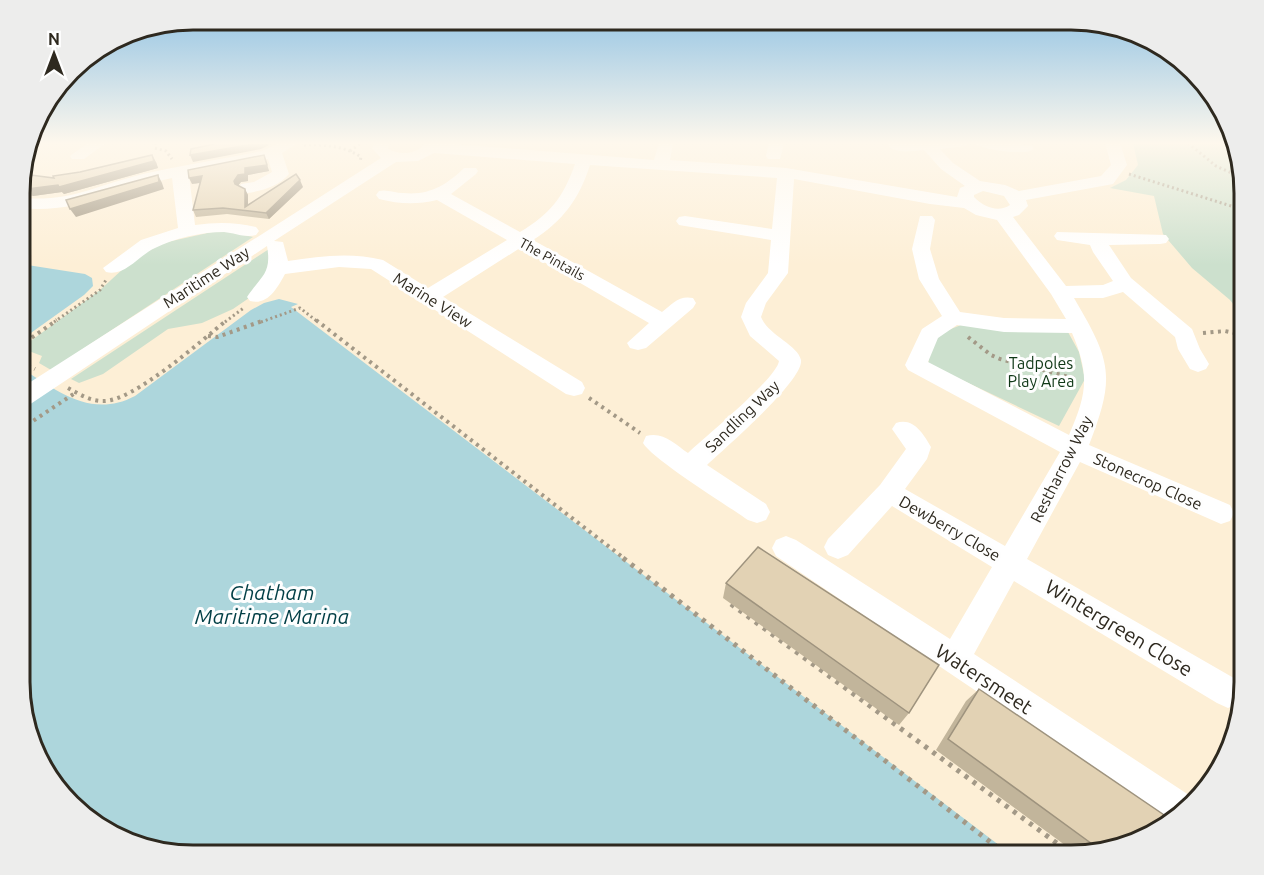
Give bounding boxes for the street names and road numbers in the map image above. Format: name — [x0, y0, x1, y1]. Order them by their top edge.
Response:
street label: The Pintails — [517, 234, 587, 284]
street label: Maritime Way — [160, 242, 253, 311]
street label: Marine View — [390, 269, 476, 332]
street label: Sandling Way — [701, 376, 783, 456]
street label: Restharrow Way — [1026, 412, 1096, 525]
street label: Stonecrop Close — [1091, 449, 1205, 513]
street label: Dewberry Close — [896, 492, 1004, 564]
street label: Wintergreen Close — [1041, 575, 1197, 681]
street label: Watersmeet — [932, 639, 1037, 718]

